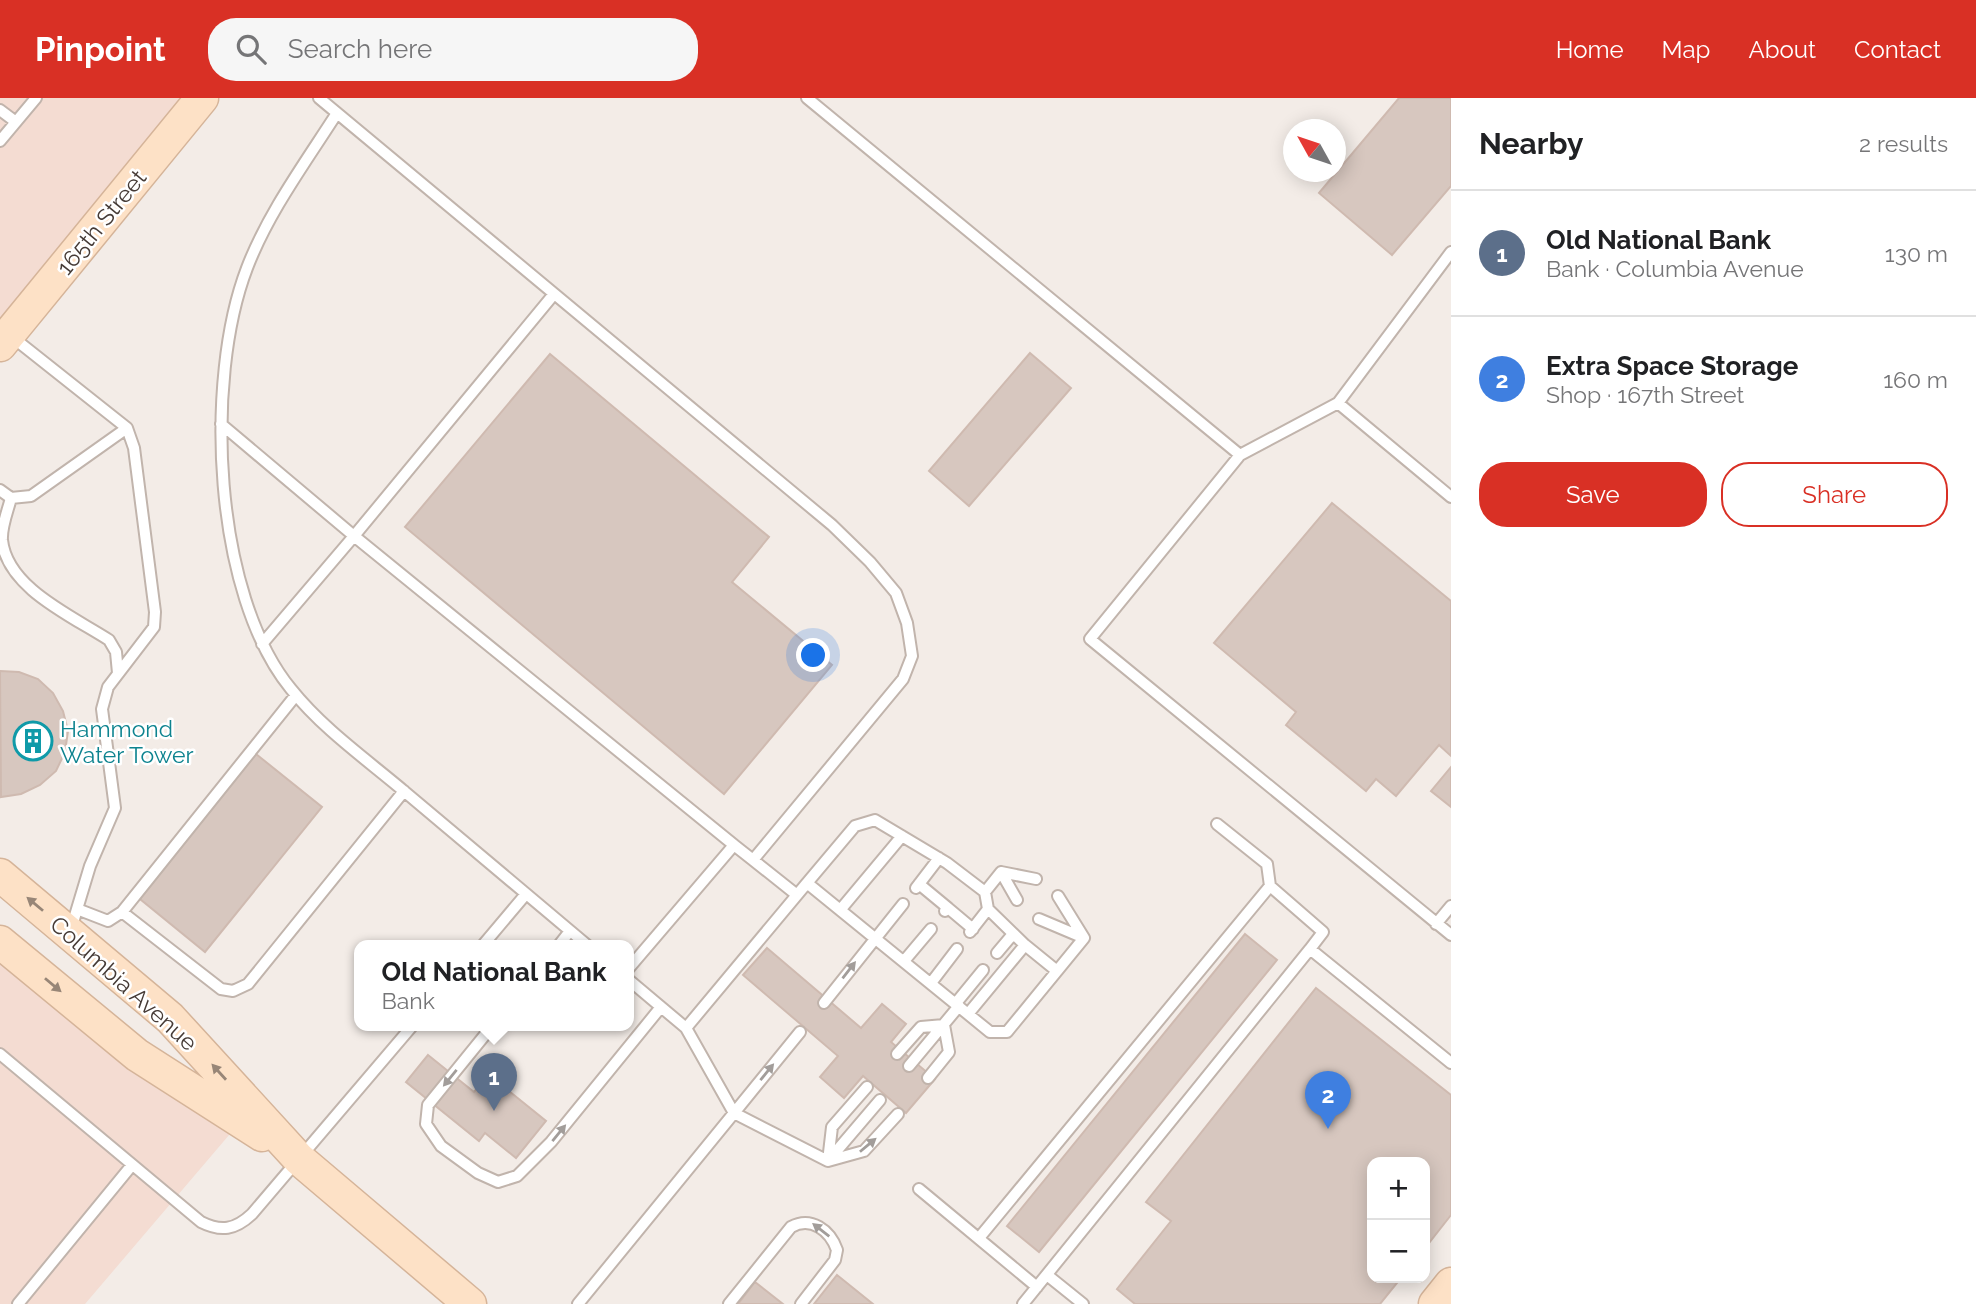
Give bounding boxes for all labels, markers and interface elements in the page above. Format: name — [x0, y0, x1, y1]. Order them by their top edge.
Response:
search box — [208, 18, 698, 81]
text: Pinpoint — [35, 30, 166, 69]
icon: search — [232, 30, 270, 68]
text: Search here — [288, 34, 432, 64]
text: Home — [1556, 35, 1624, 64]
text: Map — [1662, 35, 1710, 64]
text: About — [1748, 35, 1816, 64]
text: Contact — [1854, 35, 1941, 64]
north arrow — [1283, 119, 1346, 182]
text: Nearby — [1479, 126, 1583, 161]
text: 2 results — [1859, 130, 1948, 157]
street label: 165th Street — [51, 164, 152, 280]
text: Old National Bank — [1546, 225, 1771, 255]
text: 1 — [1496, 240, 1508, 267]
text: 130 m — [1885, 240, 1948, 267]
text: Bank · Columbia Avenue — [1546, 255, 1804, 282]
text: Extra Space Storage — [1546, 351, 1798, 381]
text: 2 — [1496, 366, 1508, 393]
text: 160 m — [1883, 366, 1948, 393]
text: Shop · 167th Street — [1546, 381, 1744, 408]
button: Save — [1479, 462, 1707, 527]
button: Share — [1721, 462, 1948, 527]
your location — [796, 638, 830, 672]
place label: Hammond Water Tower — [60, 715, 194, 768]
building icon: Hammond Water Tower — [12, 720, 54, 762]
one-way arrow — [26, 897, 43, 912]
street label: Columbia Avenue — [45, 910, 203, 1056]
popup — [354, 940, 634, 1031]
text: Old National Bank — [382, 957, 606, 987]
one-way arrow — [842, 961, 857, 979]
one-way arrow — [43, 978, 61, 993]
text: Bank — [382, 987, 435, 1014]
pin: 1 — [471, 1053, 517, 1111]
one-way arrow — [212, 1064, 228, 1081]
one-way arrow — [759, 1064, 774, 1081]
one-way arrow — [442, 1069, 457, 1087]
pin: 2 — [1305, 1071, 1351, 1129]
one-way arrow — [551, 1124, 566, 1142]
one-way arrow — [858, 1137, 876, 1152]
map controls — [1367, 1157, 1430, 1283]
button: + — [1367, 1157, 1430, 1220]
button: − — [1367, 1220, 1430, 1283]
one-way arrow — [813, 1223, 831, 1238]

